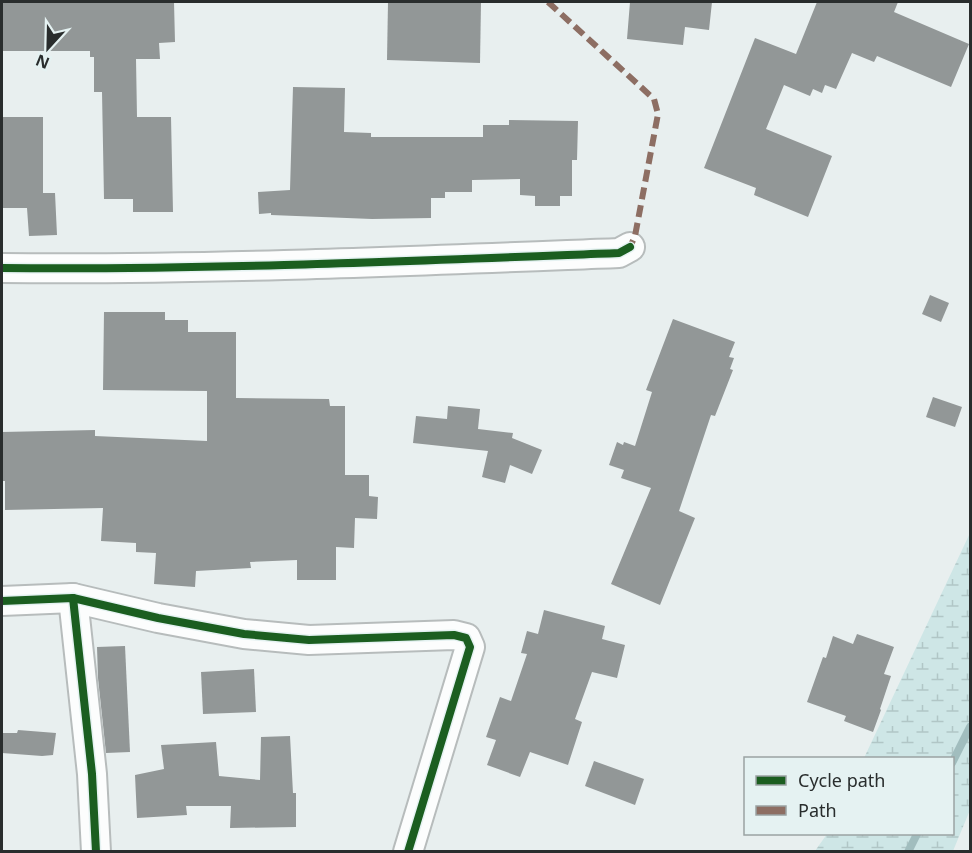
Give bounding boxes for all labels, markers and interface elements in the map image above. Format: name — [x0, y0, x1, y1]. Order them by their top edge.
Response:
north arrow — [18, 18, 78, 78]
text: N — [32, 49, 53, 75]
legend — [744, 757, 954, 835]
text: Cycle path — [798, 768, 885, 792]
text: Path — [798, 798, 837, 822]

